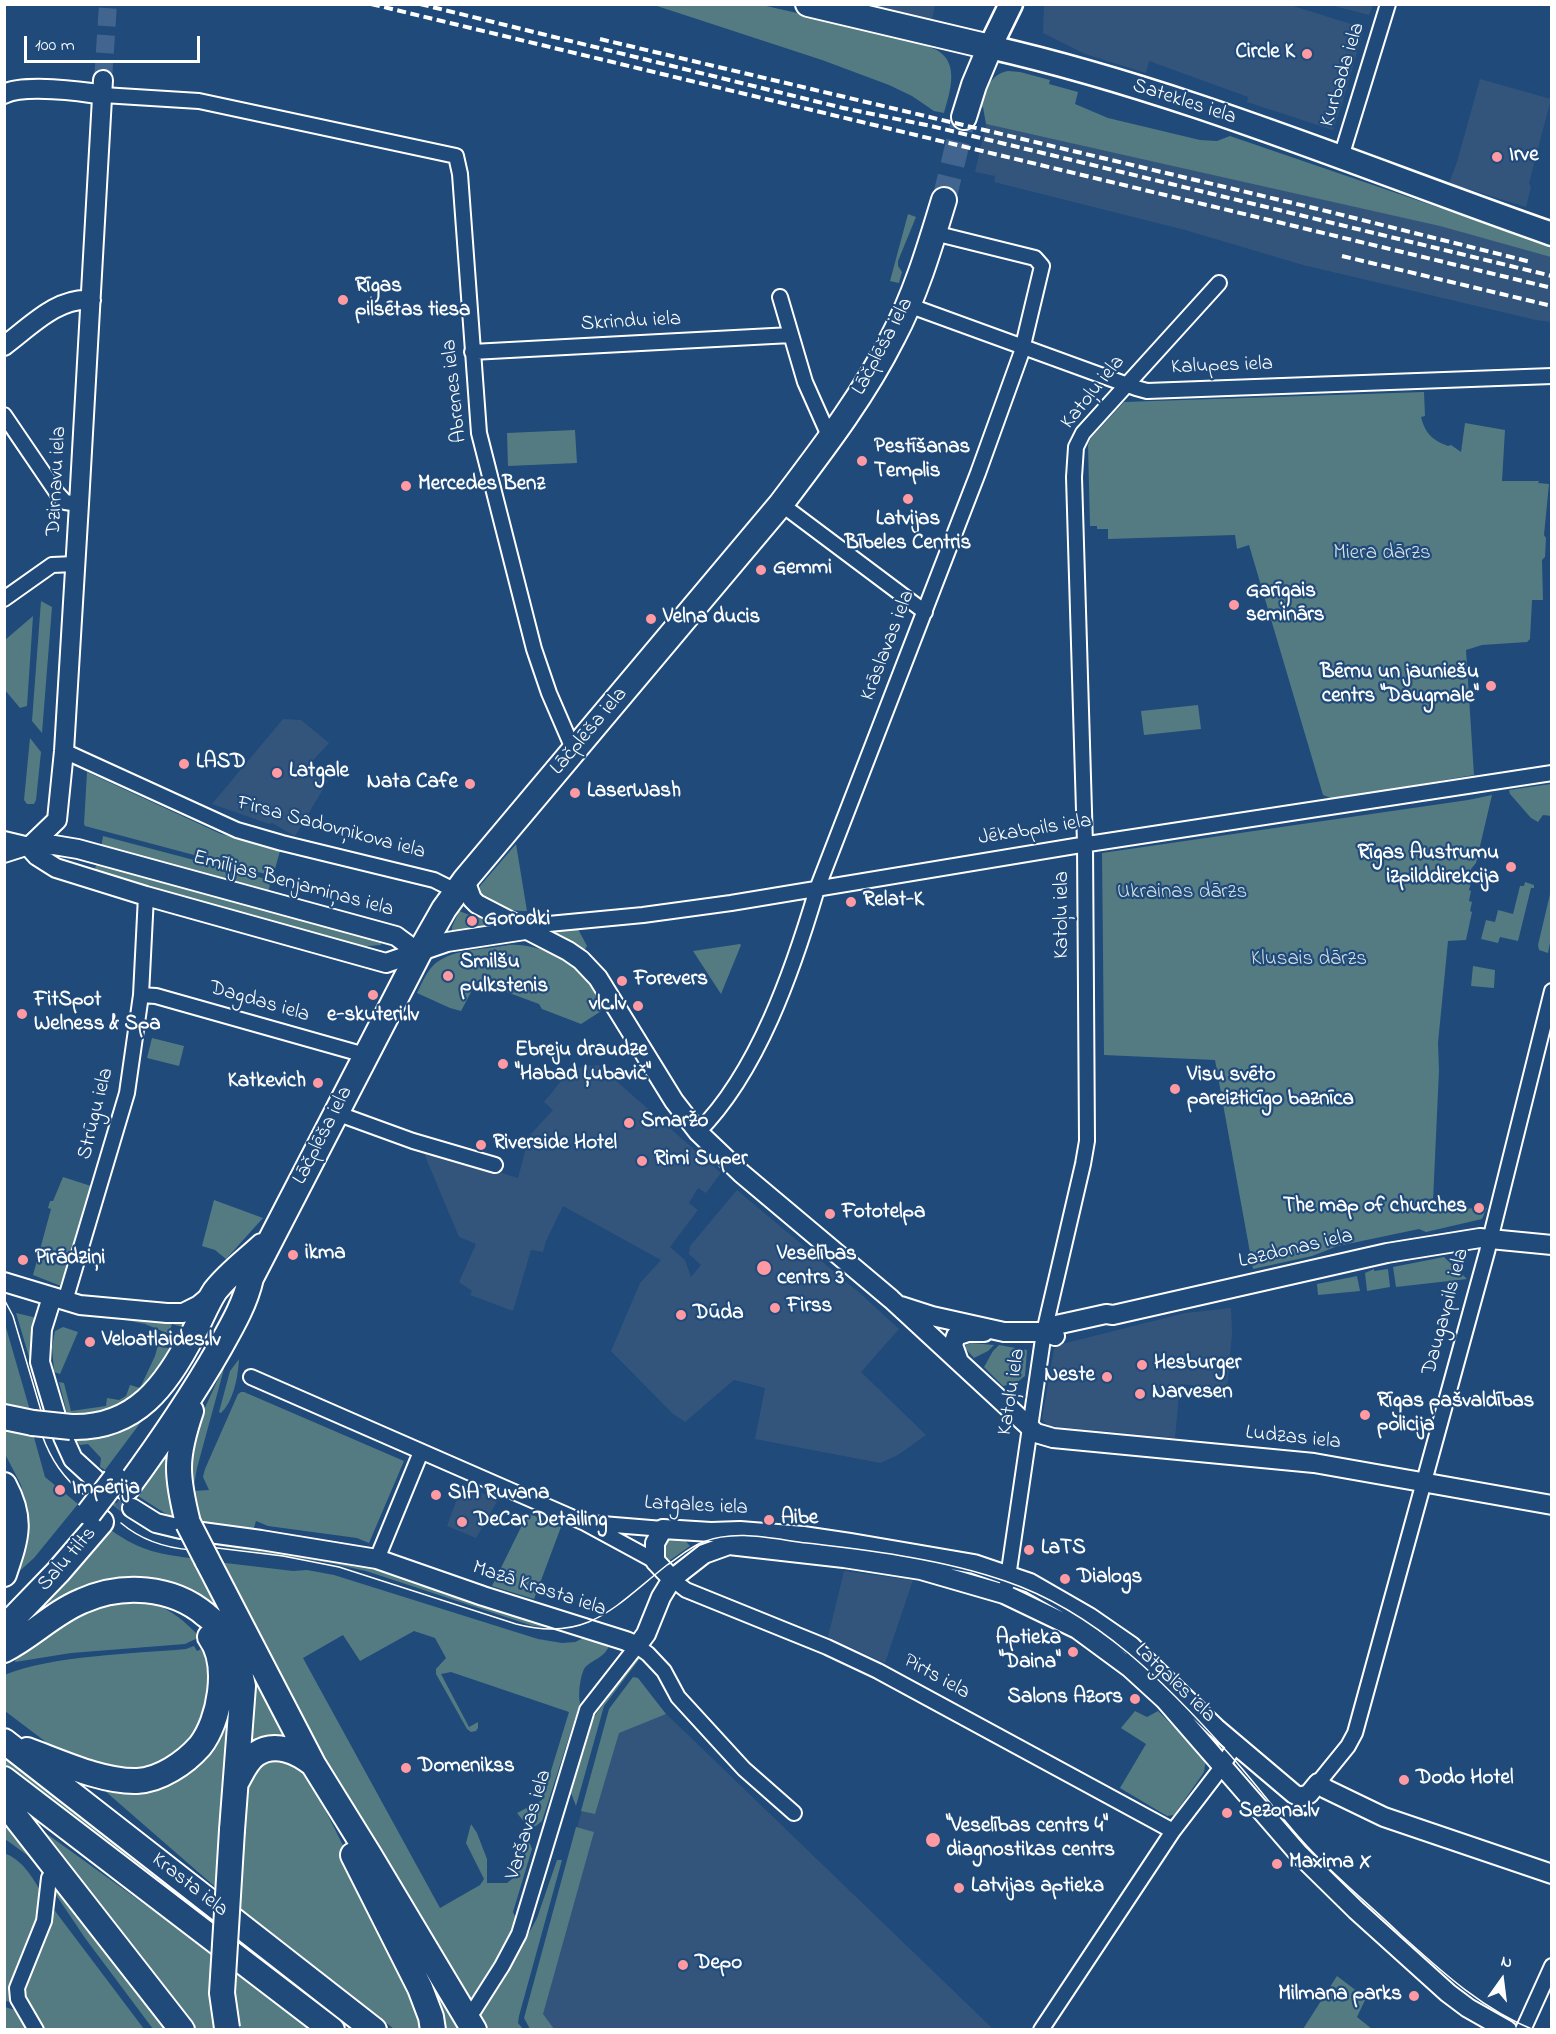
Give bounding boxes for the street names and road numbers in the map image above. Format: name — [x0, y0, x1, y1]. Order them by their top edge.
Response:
street label: Kurbada iela — [1316, 20, 1372, 130]
street label: Satekles iela — [1129, 74, 1239, 132]
street label: Lāčplēša iela — [848, 294, 920, 400]
street label: Skrindu iela — [580, 308, 682, 338]
street label: Abrenes iela — [438, 338, 474, 444]
street label: Katoļu iela — [1057, 351, 1131, 435]
street label: Kalupes iela — [1171, 353, 1273, 381]
street label: Dzirnavu iela — [43, 426, 73, 536]
street label: Krāslavas iela — [856, 587, 922, 705]
street label: Lāčplēša iela — [546, 683, 634, 781]
street label: Firsa Sadovņikova iela — [234, 792, 428, 866]
street label: Jēkabpils iela — [977, 810, 1093, 852]
street label: Emīlijas Benjamiņas iela — [190, 846, 396, 924]
street label: Katoļu iela — [1051, 871, 1077, 959]
street label: Dagdas iela — [206, 977, 312, 1029]
street label: Strūgu iela — [73, 1065, 121, 1163]
street label: Lāčplēša iela — [289, 1083, 359, 1189]
street label: Lazdonas iela — [1236, 1225, 1356, 1275]
street label: Daugavpils iela — [1418, 1246, 1476, 1378]
street label: Katoļu iela — [994, 1347, 1032, 1437]
street label: Ludzas iela — [1244, 1421, 1342, 1457]
street label: Latgales iela — [643, 1492, 749, 1522]
street label: Salu tilts — [33, 1522, 103, 1598]
street label: Mazā Krasta iela — [469, 1557, 609, 1623]
street label: Latgales iela — [1128, 1639, 1220, 1729]
street label: Pirts iela — [898, 1649, 974, 1707]
street label: Varšavas iela — [501, 1767, 559, 1883]
street label: Krasta iela — [146, 1848, 232, 1924]

